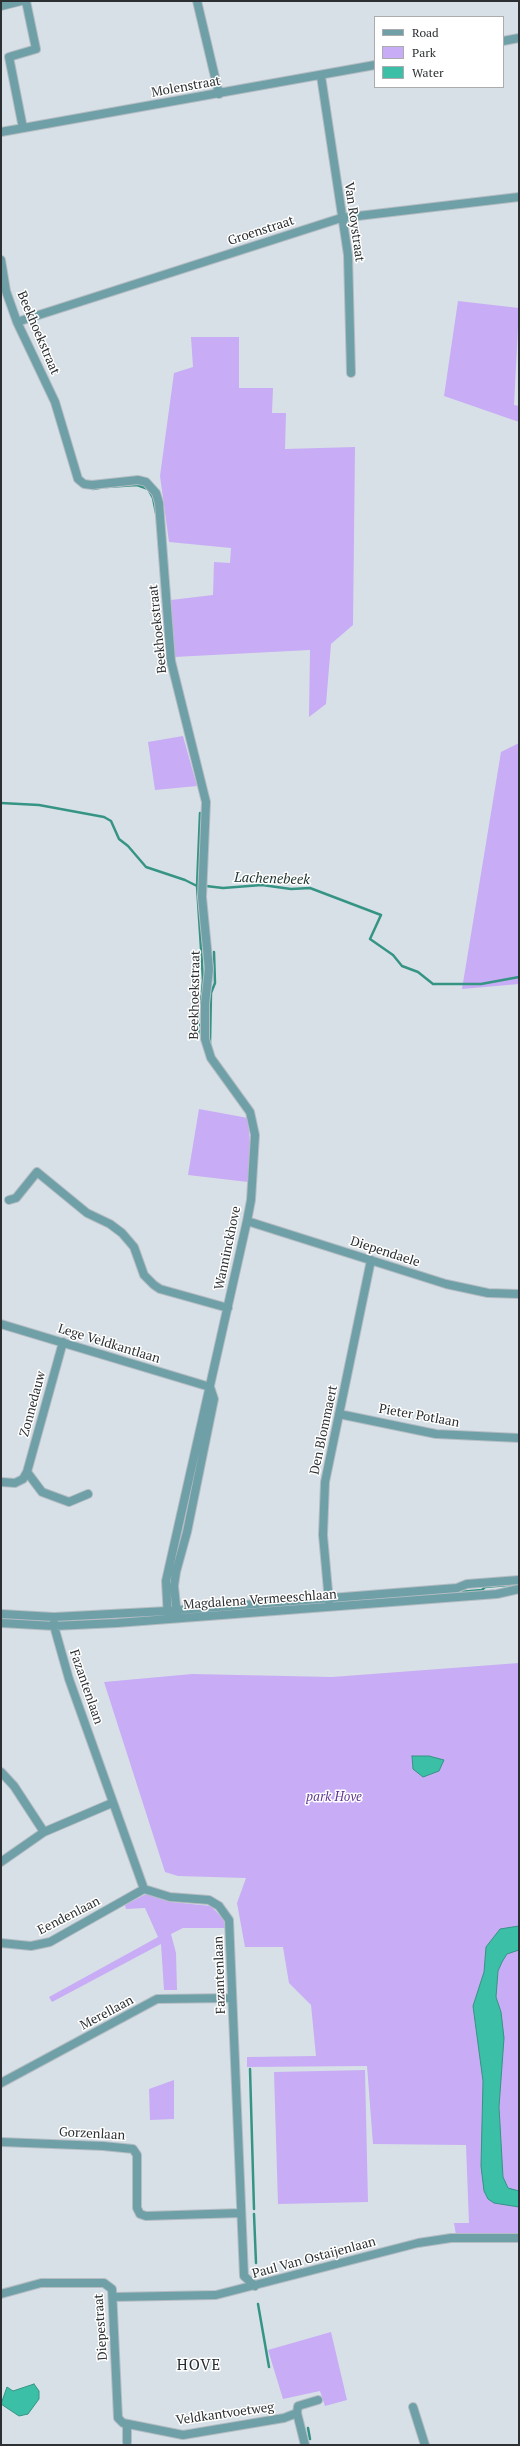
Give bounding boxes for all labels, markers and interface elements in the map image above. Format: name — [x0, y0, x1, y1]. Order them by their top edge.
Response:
legend — [374, 16, 504, 88]
text: Road — [412, 25, 439, 40]
text: Park — [412, 45, 436, 60]
text: Water — [412, 65, 444, 80]
street label: Molenstraat — [150, 73, 222, 101]
street label: Van Roystraat — [341, 181, 367, 263]
street label: Groenstraat — [226, 213, 296, 249]
street label: Beekhoekstraat — [13, 289, 63, 377]
street label: Beekhoekstraat — [146, 584, 170, 674]
water label: Lachenebeek — [234, 869, 310, 889]
street label: Beekhoekstraat — [186, 950, 204, 1040]
street label: Wanninckhove — [212, 1205, 244, 1291]
street label: Diependaele — [348, 1233, 422, 1271]
street label: Lege Veldkantlaan — [56, 1321, 162, 1367]
street label: Zonnedauw — [17, 1369, 49, 1439]
street label: Den Blommaert — [307, 1384, 341, 1476]
street label: Pieter Potlaan — [377, 1401, 461, 1431]
street label: Magdalena Vermeeschlaan — [183, 1587, 337, 1613]
street label: Fazantenlaan — [66, 1648, 106, 1726]
park label: park Hove — [306, 1789, 362, 1805]
street label: Eendenlaan — [35, 1894, 103, 1938]
street label: Fazantenlaan — [211, 1936, 229, 2014]
street label: Merellaan — [78, 1992, 136, 2034]
street label: Gorzenlaan — [58, 2124, 126, 2144]
street label: Paul Van Ostaijenlaan — [250, 2234, 378, 2282]
street label: Diepestraat — [91, 2293, 111, 2361]
district label: HOVE — [177, 2357, 221, 2375]
street label: Veldkantvoetweg — [175, 2399, 275, 2429]

